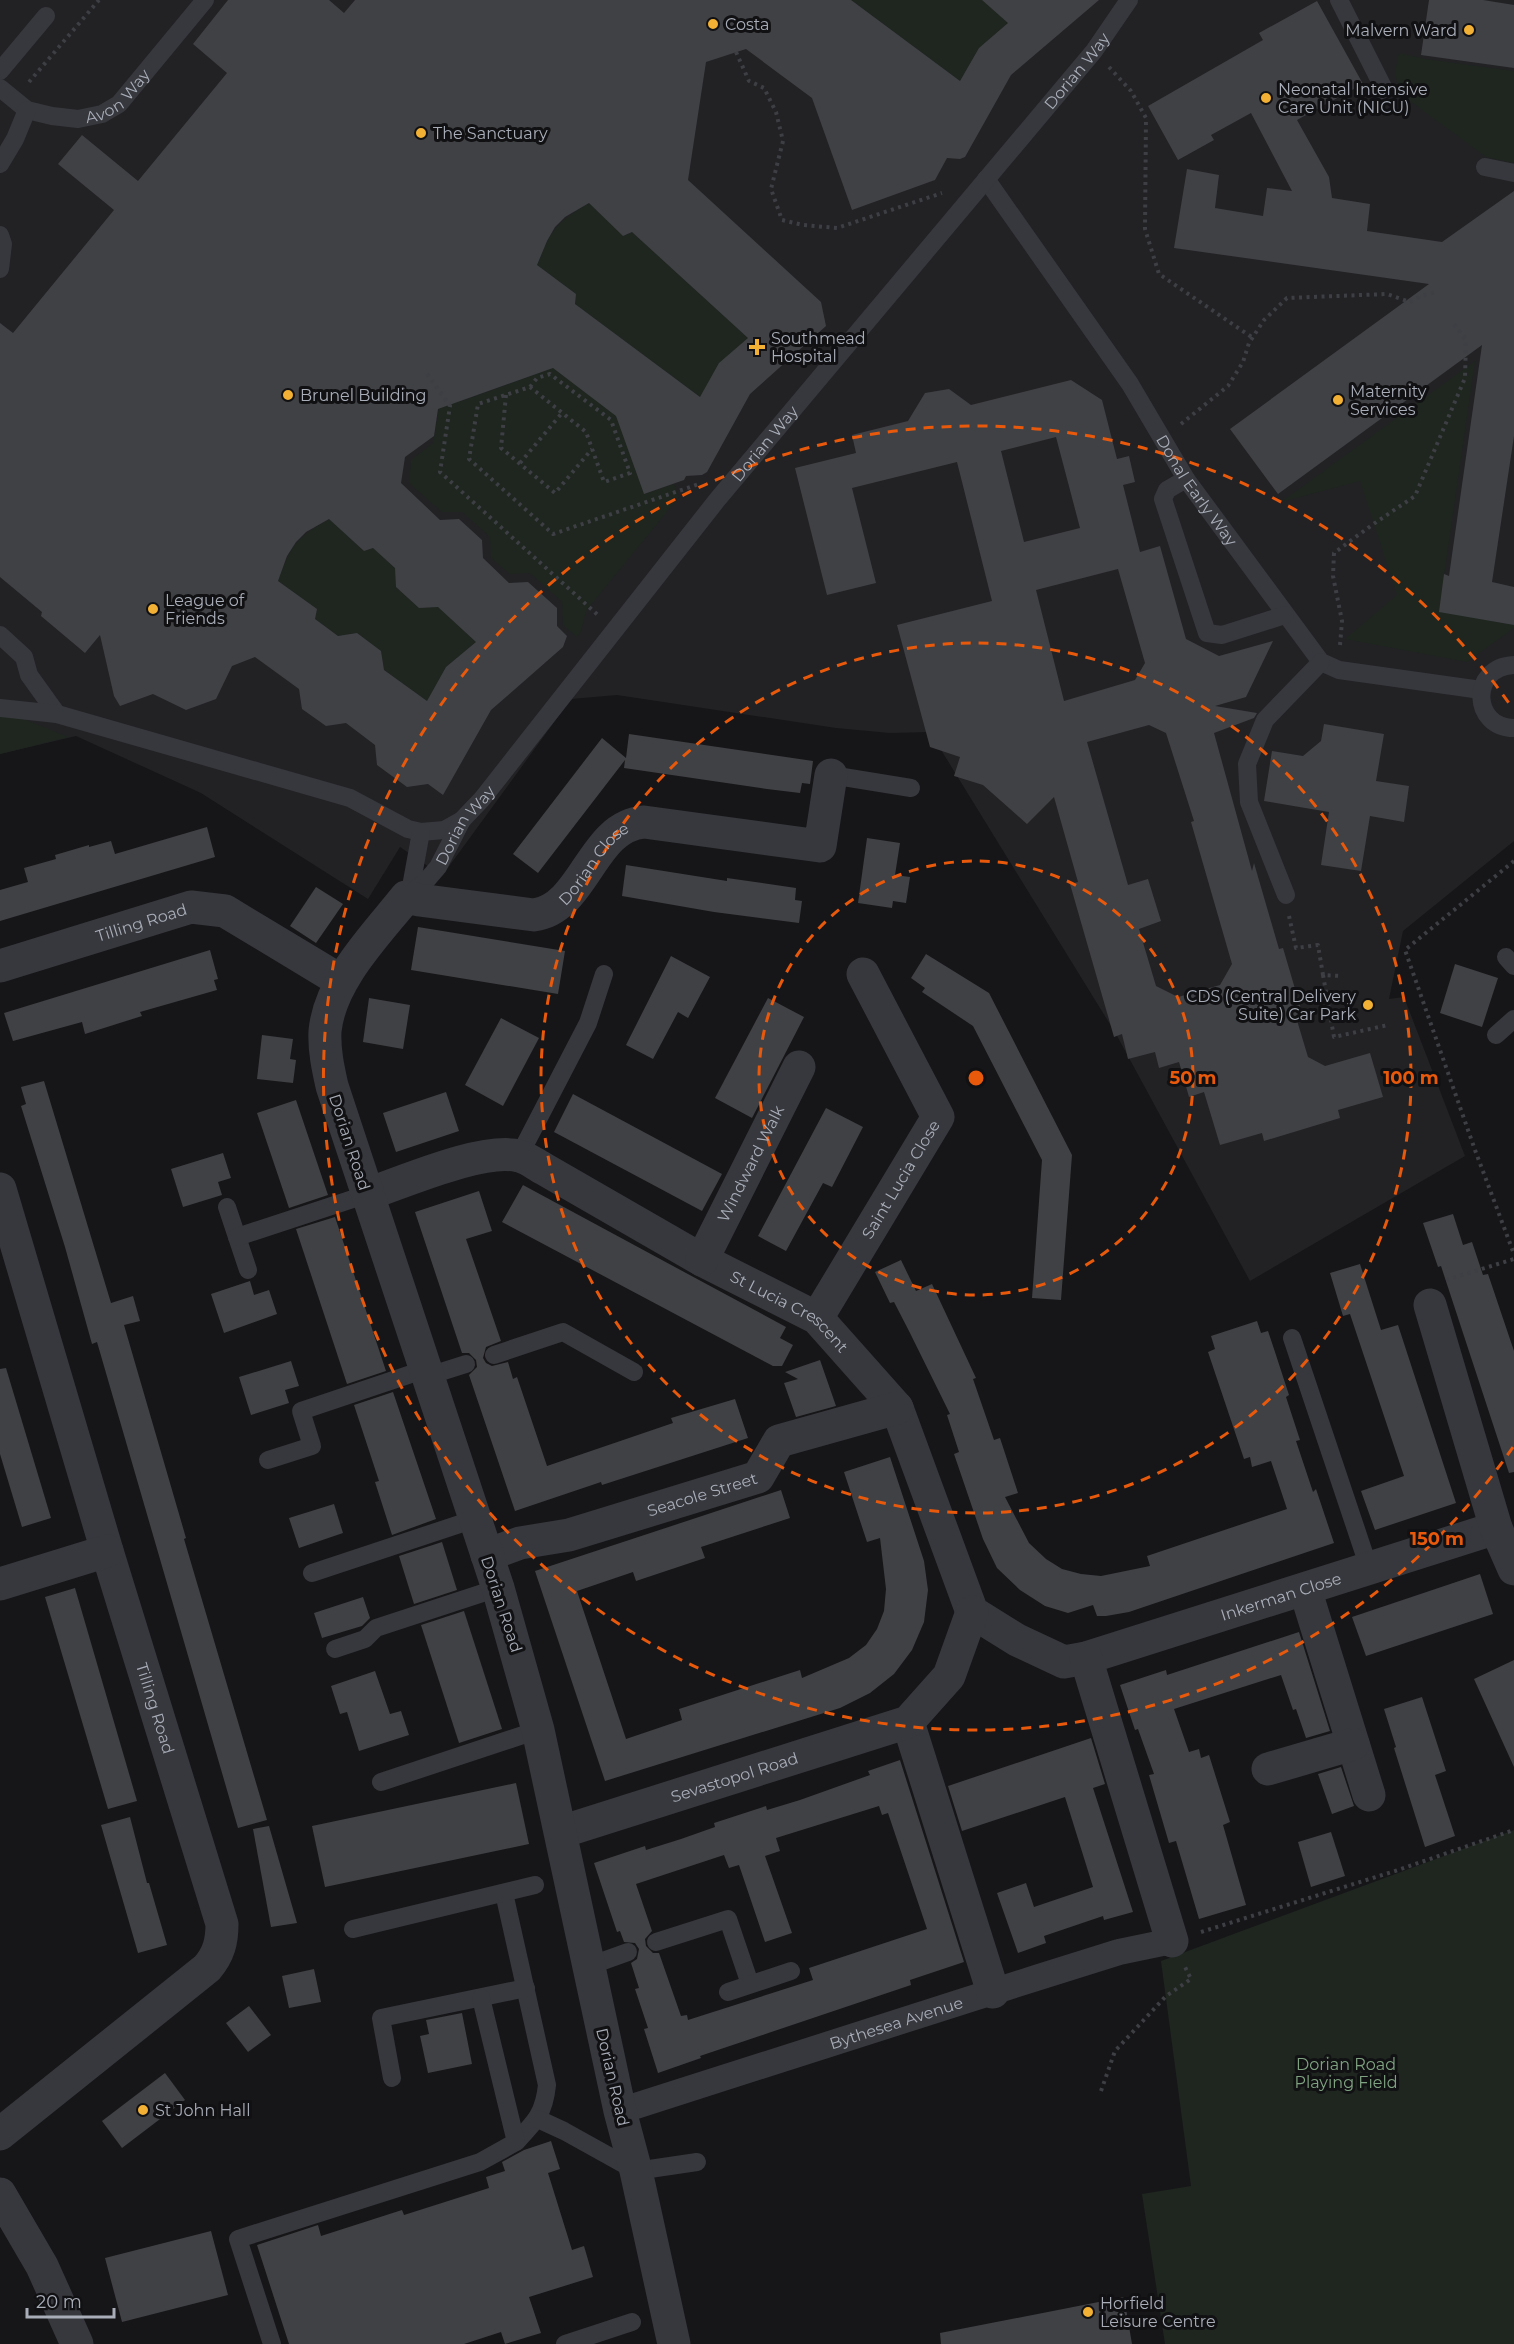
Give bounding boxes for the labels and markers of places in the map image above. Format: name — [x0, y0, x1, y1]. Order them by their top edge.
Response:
place label: Costa — [725, 15, 769, 34]
marker: Costa — [706, 17, 720, 31]
place label: Malvern Ward — [1345, 21, 1457, 40]
marker: Malvern Ward — [1462, 23, 1476, 37]
place label: Neonatal Intensive Care Unit (NICU) — [1278, 80, 1428, 117]
marker: Neonatal Intensive Care Unit (NICU) — [1259, 91, 1273, 105]
place label: The Sanctuary — [433, 124, 548, 143]
marker: The Sanctuary — [414, 126, 428, 140]
place label: Southmead Hospital — [771, 329, 866, 366]
marker: Southmead Hospital — [748, 338, 766, 356]
place label: Maternity Services — [1350, 382, 1427, 419]
place label: Brunel Building — [300, 386, 427, 405]
marker: Brunel Building — [281, 388, 295, 402]
marker: Maternity Services — [1331, 393, 1345, 407]
place label: League of Friends — [165, 591, 245, 628]
marker: League of Friends — [146, 602, 160, 616]
place label: CDS (Central Delivery Suite) Car Park — [1186, 987, 1356, 1024]
marker: CDS (Central Delivery Suite) Car Park — [1361, 998, 1375, 1012]
centre of rings — [966, 1068, 986, 1088]
place label: St John Hall — [155, 2101, 250, 2120]
marker: St John Hall — [136, 2103, 150, 2117]
place label: Horfield Leisure Centre — [1100, 2294, 1216, 2331]
marker: Horfield Leisure Centre — [1081, 2305, 1095, 2319]

